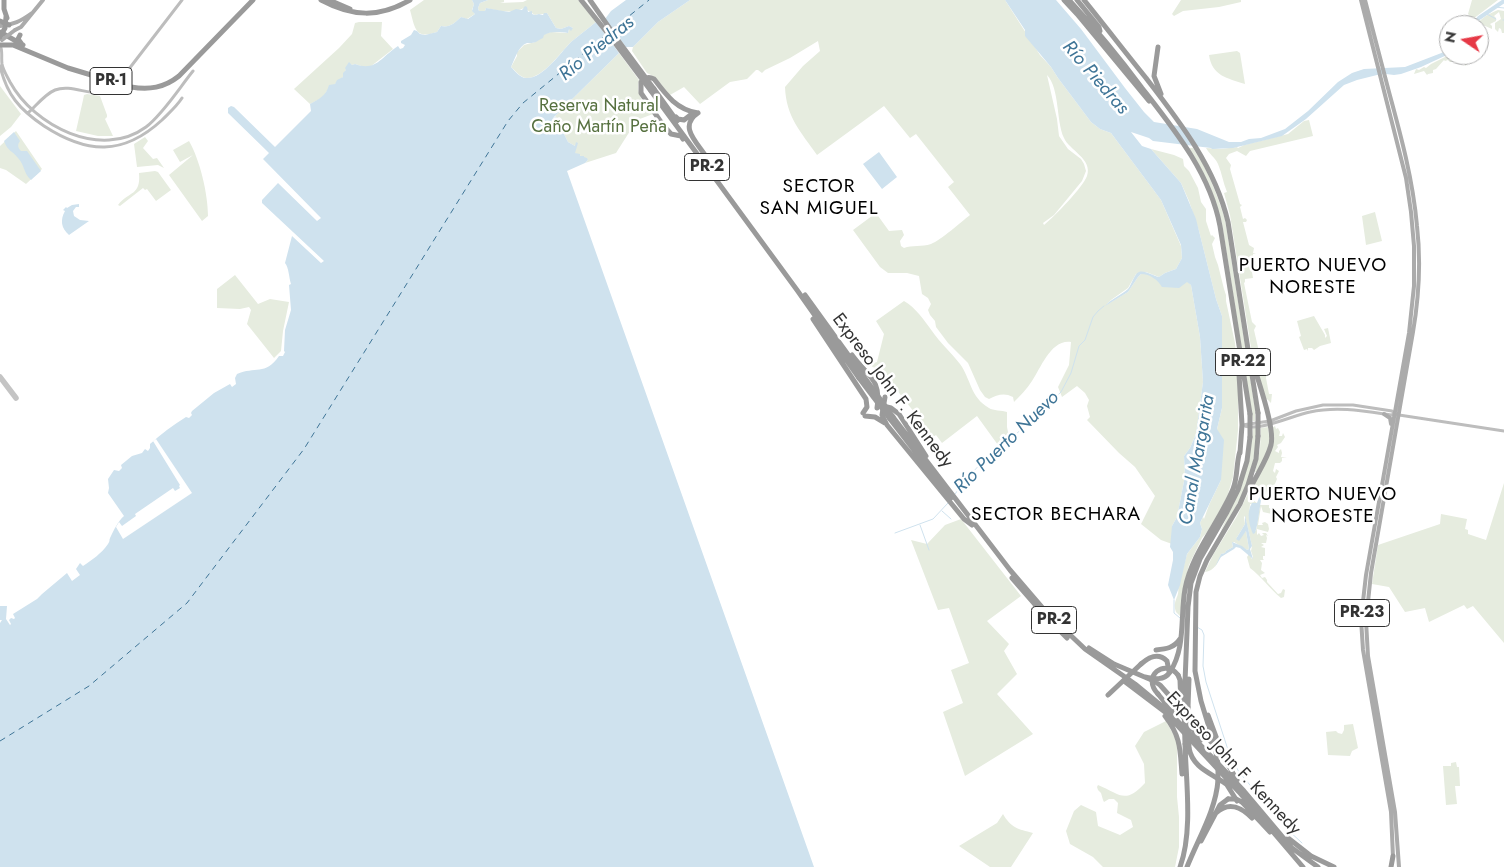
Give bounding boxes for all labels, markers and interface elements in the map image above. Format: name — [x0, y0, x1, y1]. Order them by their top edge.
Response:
water label: Río Piedras — [555, 12, 639, 86]
north arrow — [1439, 15, 1489, 65]
text: N — [1439, 30, 1461, 45]
water label: Río Piedras — [1057, 37, 1133, 119]
road number: PR-1 — [90, 68, 132, 94]
park label: Reserva Natural Caño Martín Peña — [531, 96, 667, 138]
road number: PR-2 — [684, 154, 730, 180]
district label: SECTOR SAN MIGUEL — [758, 176, 880, 220]
district label: PUERTO NUEVO NORESTE — [1237, 255, 1389, 299]
street label: Expreso John F. Kennedy — [827, 310, 957, 472]
road number: PR-22 — [1216, 348, 1270, 376]
water label: Río Puerto Nuevo — [950, 387, 1064, 499]
water label: Canal Margarita — [1175, 393, 1221, 527]
district label: PUERTO NUEVO NOROESTE — [1247, 484, 1399, 528]
district label: SECTOR BECHARA — [969, 504, 1143, 526]
road number: PR-23 — [1334, 600, 1390, 626]
road number: PR-2 — [1032, 606, 1076, 634]
street label: Expreso John F. Kennedy — [1161, 688, 1305, 840]

